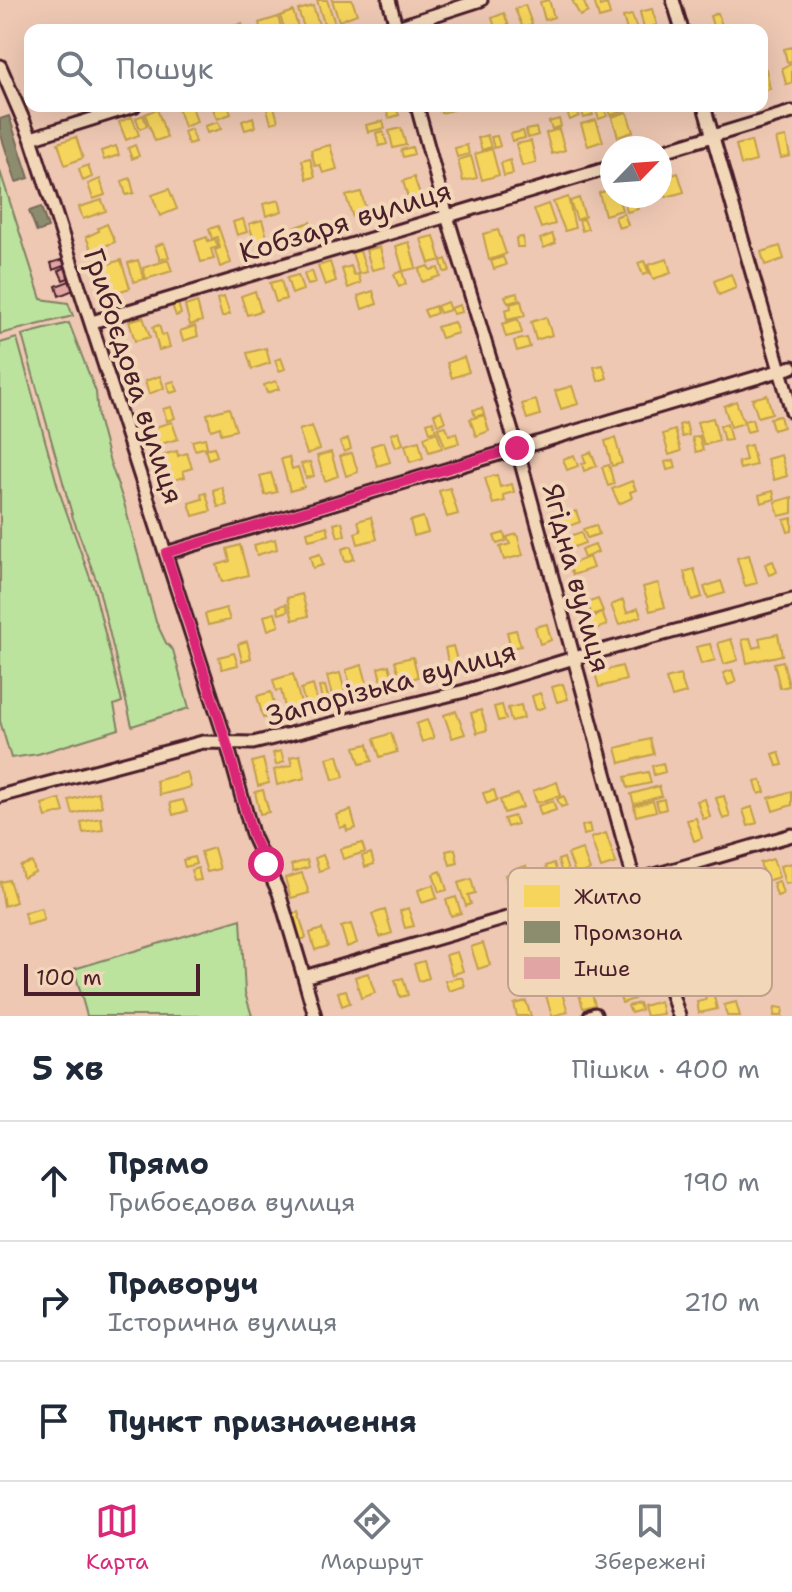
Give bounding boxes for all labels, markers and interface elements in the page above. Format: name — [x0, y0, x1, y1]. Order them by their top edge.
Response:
search box — [24, 24, 768, 112]
icon: search — [52, 46, 96, 90]
text: Пошук — [116, 48, 213, 89]
north arrow — [600, 136, 672, 208]
street label: Кобзаря вулиця — [234, 171, 456, 271]
street label: Грибоєдова вулиця — [75, 243, 193, 509]
route end — [499, 430, 535, 466]
street label: Ягідна вулиця — [534, 479, 620, 677]
street label: Запорізька вулиця — [262, 631, 520, 735]
route start — [248, 846, 284, 882]
legend — [508, 868, 772, 996]
text: Житло — [574, 882, 642, 911]
text: Промзона — [574, 918, 683, 947]
text: Інше — [574, 954, 630, 983]
scale bar — [24, 960, 200, 996]
text: 100 m — [36, 963, 102, 992]
text: 5 хв — [32, 1045, 104, 1091]
text: Пішки · 400 m — [572, 1051, 760, 1086]
text: Прямо — [108, 1143, 209, 1184]
icon: ahead — [32, 1159, 76, 1203]
text: 190 m — [683, 1164, 760, 1199]
text: Грибоєдова вулиця — [108, 1184, 355, 1219]
text: Праворуч — [108, 1263, 258, 1304]
icon: right — [32, 1279, 76, 1323]
text: 210 m — [683, 1284, 760, 1319]
text: Історична вулиця — [108, 1304, 338, 1339]
icon: arrive — [32, 1399, 76, 1443]
text: Пункт призначення — [108, 1401, 417, 1442]
tab: Карта — [86, 1499, 149, 1576]
tab: Маршрут — [320, 1499, 423, 1576]
tab: Збережені — [595, 1499, 706, 1576]

